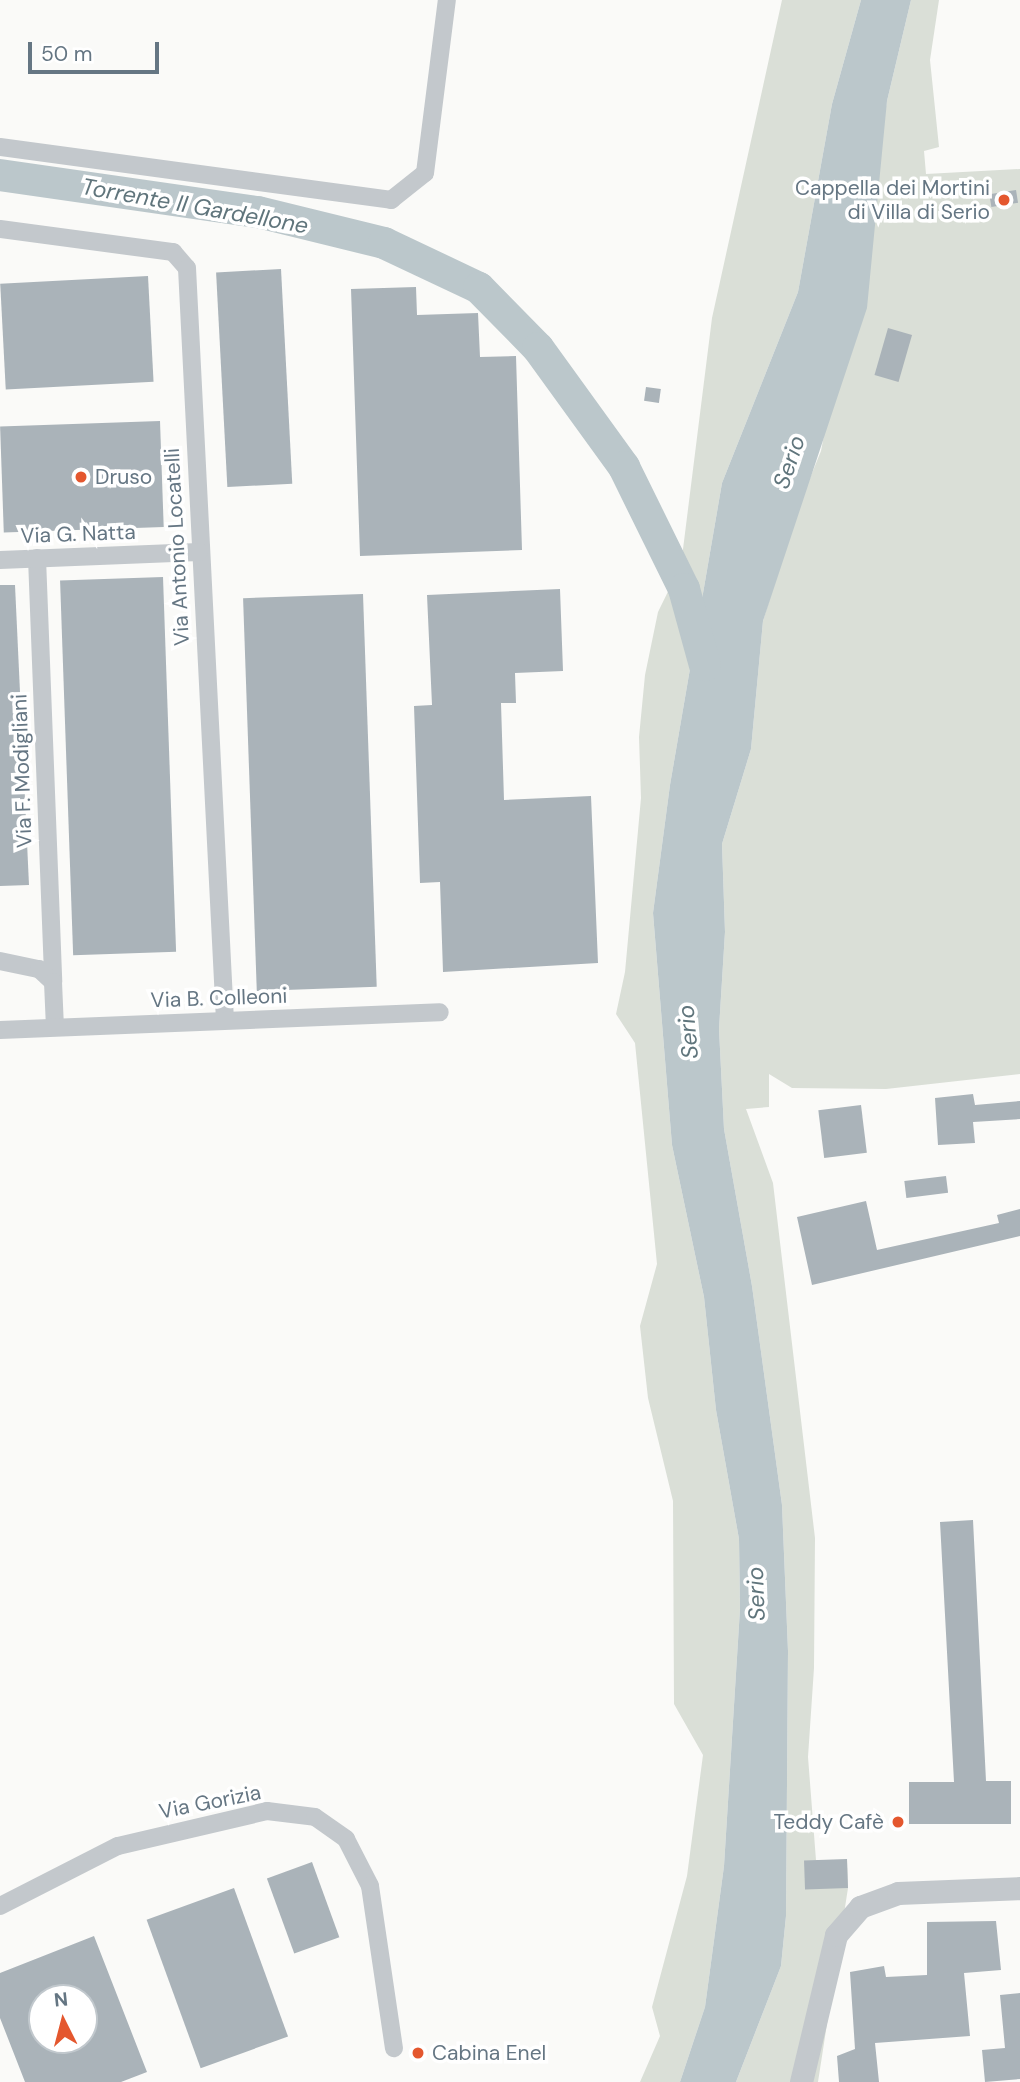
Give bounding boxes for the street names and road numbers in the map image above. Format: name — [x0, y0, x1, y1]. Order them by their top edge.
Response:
street label: Via Antonio Locatelli — [159, 447, 195, 647]
street label: Via G. Natta — [20, 519, 136, 549]
street label: Via F. Modigliani — [7, 694, 37, 848]
street label: Via B. Colleoni — [150, 983, 288, 1013]
street label: Via Gorizia — [157, 1780, 263, 1824]

